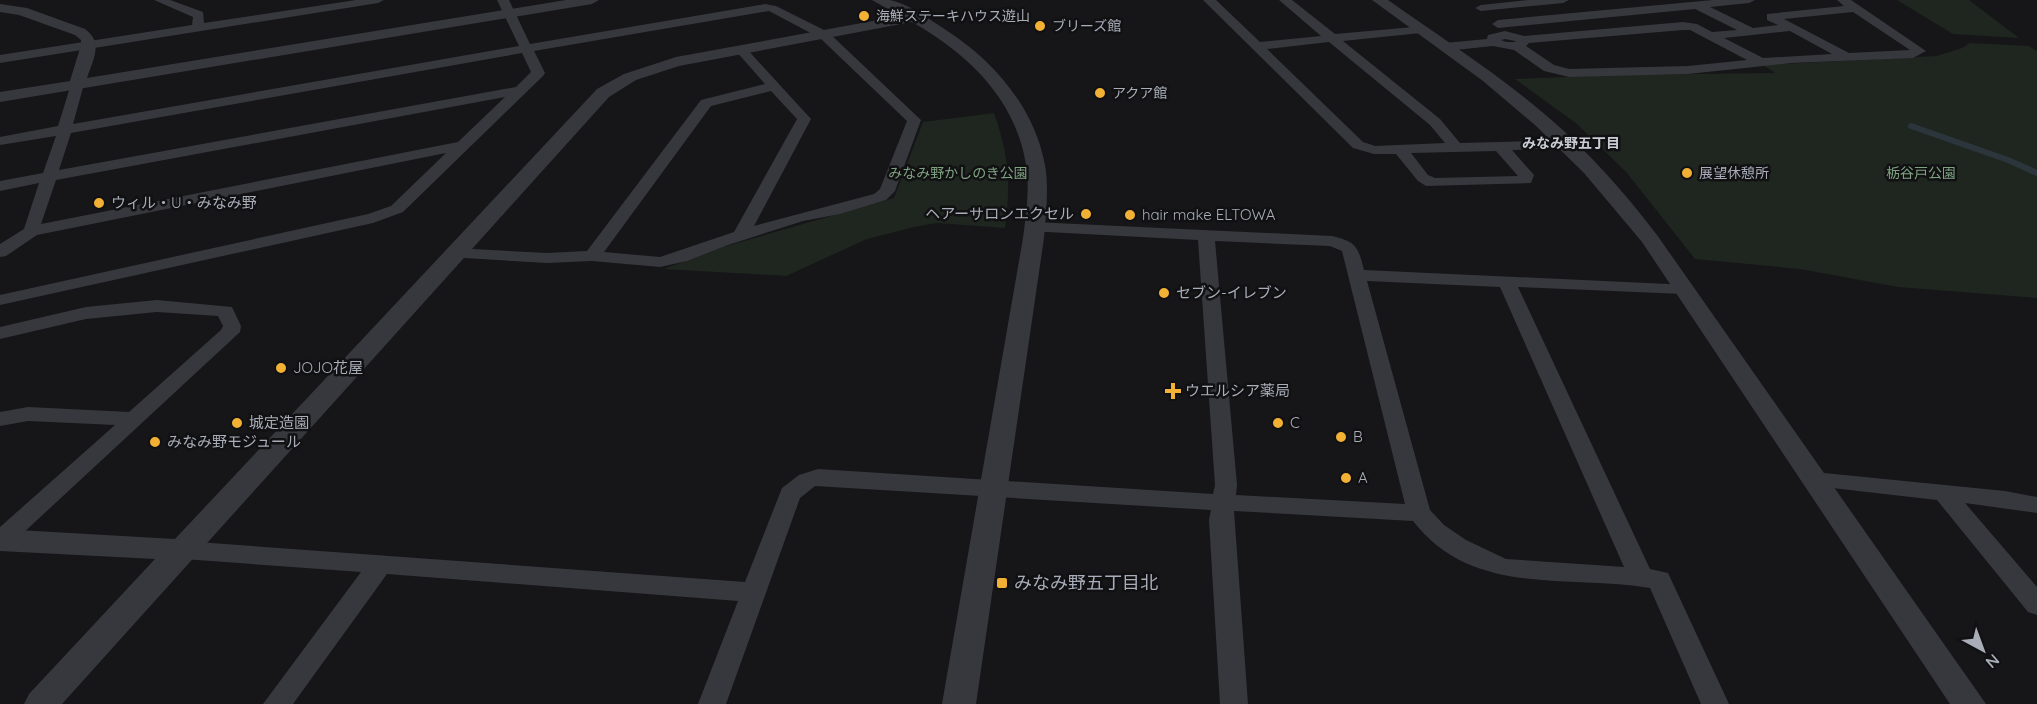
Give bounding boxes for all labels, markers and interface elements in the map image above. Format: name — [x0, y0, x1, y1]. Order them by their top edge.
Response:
place label: 海鮮ステーキハウス遊山 — [876, 7, 1030, 25]
marker: 海鮮ステーキハウス遊山 — [857, 9, 871, 23]
place label: ブリーズ館 — [1052, 17, 1121, 35]
marker: ブリーズ館 — [1033, 19, 1047, 33]
place label: アクア館 — [1112, 84, 1167, 102]
marker: アクア館 — [1093, 86, 1107, 100]
district label: みなみ野五丁目 — [1522, 134, 1620, 152]
park label: みなみ野かしのき公園 — [888, 164, 1028, 182]
place label: 展望休憩所 — [1699, 164, 1769, 182]
park label: 栃谷戸公園 — [1886, 164, 1956, 182]
marker: 展望休憩所 — [1680, 166, 1694, 180]
place label: ウィル・U・みなみ野 — [111, 193, 257, 212]
marker: ウィル・U・みなみ野 — [92, 196, 106, 210]
place label: ヘアーサロンエクセル — [925, 204, 1074, 223]
place label: hair make ELTOWA — [1142, 205, 1276, 224]
marker: ヘアーサロンエクセル — [1079, 207, 1093, 221]
marker: hair make ELTOWA — [1123, 208, 1137, 222]
place label: セブン-イレブン — [1176, 283, 1287, 302]
marker: セブン-イレブン — [1157, 286, 1171, 300]
place label: JOJO花屋 — [293, 358, 363, 377]
marker: JOJO花屋 — [274, 361, 288, 375]
place label: ウエルシア薬局 — [1185, 381, 1290, 400]
marker: ウエルシア薬局 — [1166, 384, 1180, 398]
place label: 城定造園 — [249, 413, 309, 432]
place label: C — [1290, 413, 1300, 432]
marker: 城定造園 — [230, 416, 244, 430]
marker: C — [1271, 416, 1285, 430]
place label: B — [1353, 427, 1363, 446]
marker: B — [1334, 430, 1348, 444]
place label: みなみ野モジュール — [167, 432, 301, 451]
marker: みなみ野モジュール — [148, 435, 162, 449]
place label: A — [1358, 468, 1368, 487]
marker: A — [1339, 471, 1353, 485]
place label: みなみ野五丁目北 — [1014, 571, 1158, 594]
marker: みなみ野五丁目北 — [995, 576, 1009, 590]
north arrow — [1953, 620, 2013, 680]
text: N — [1982, 650, 2004, 673]

